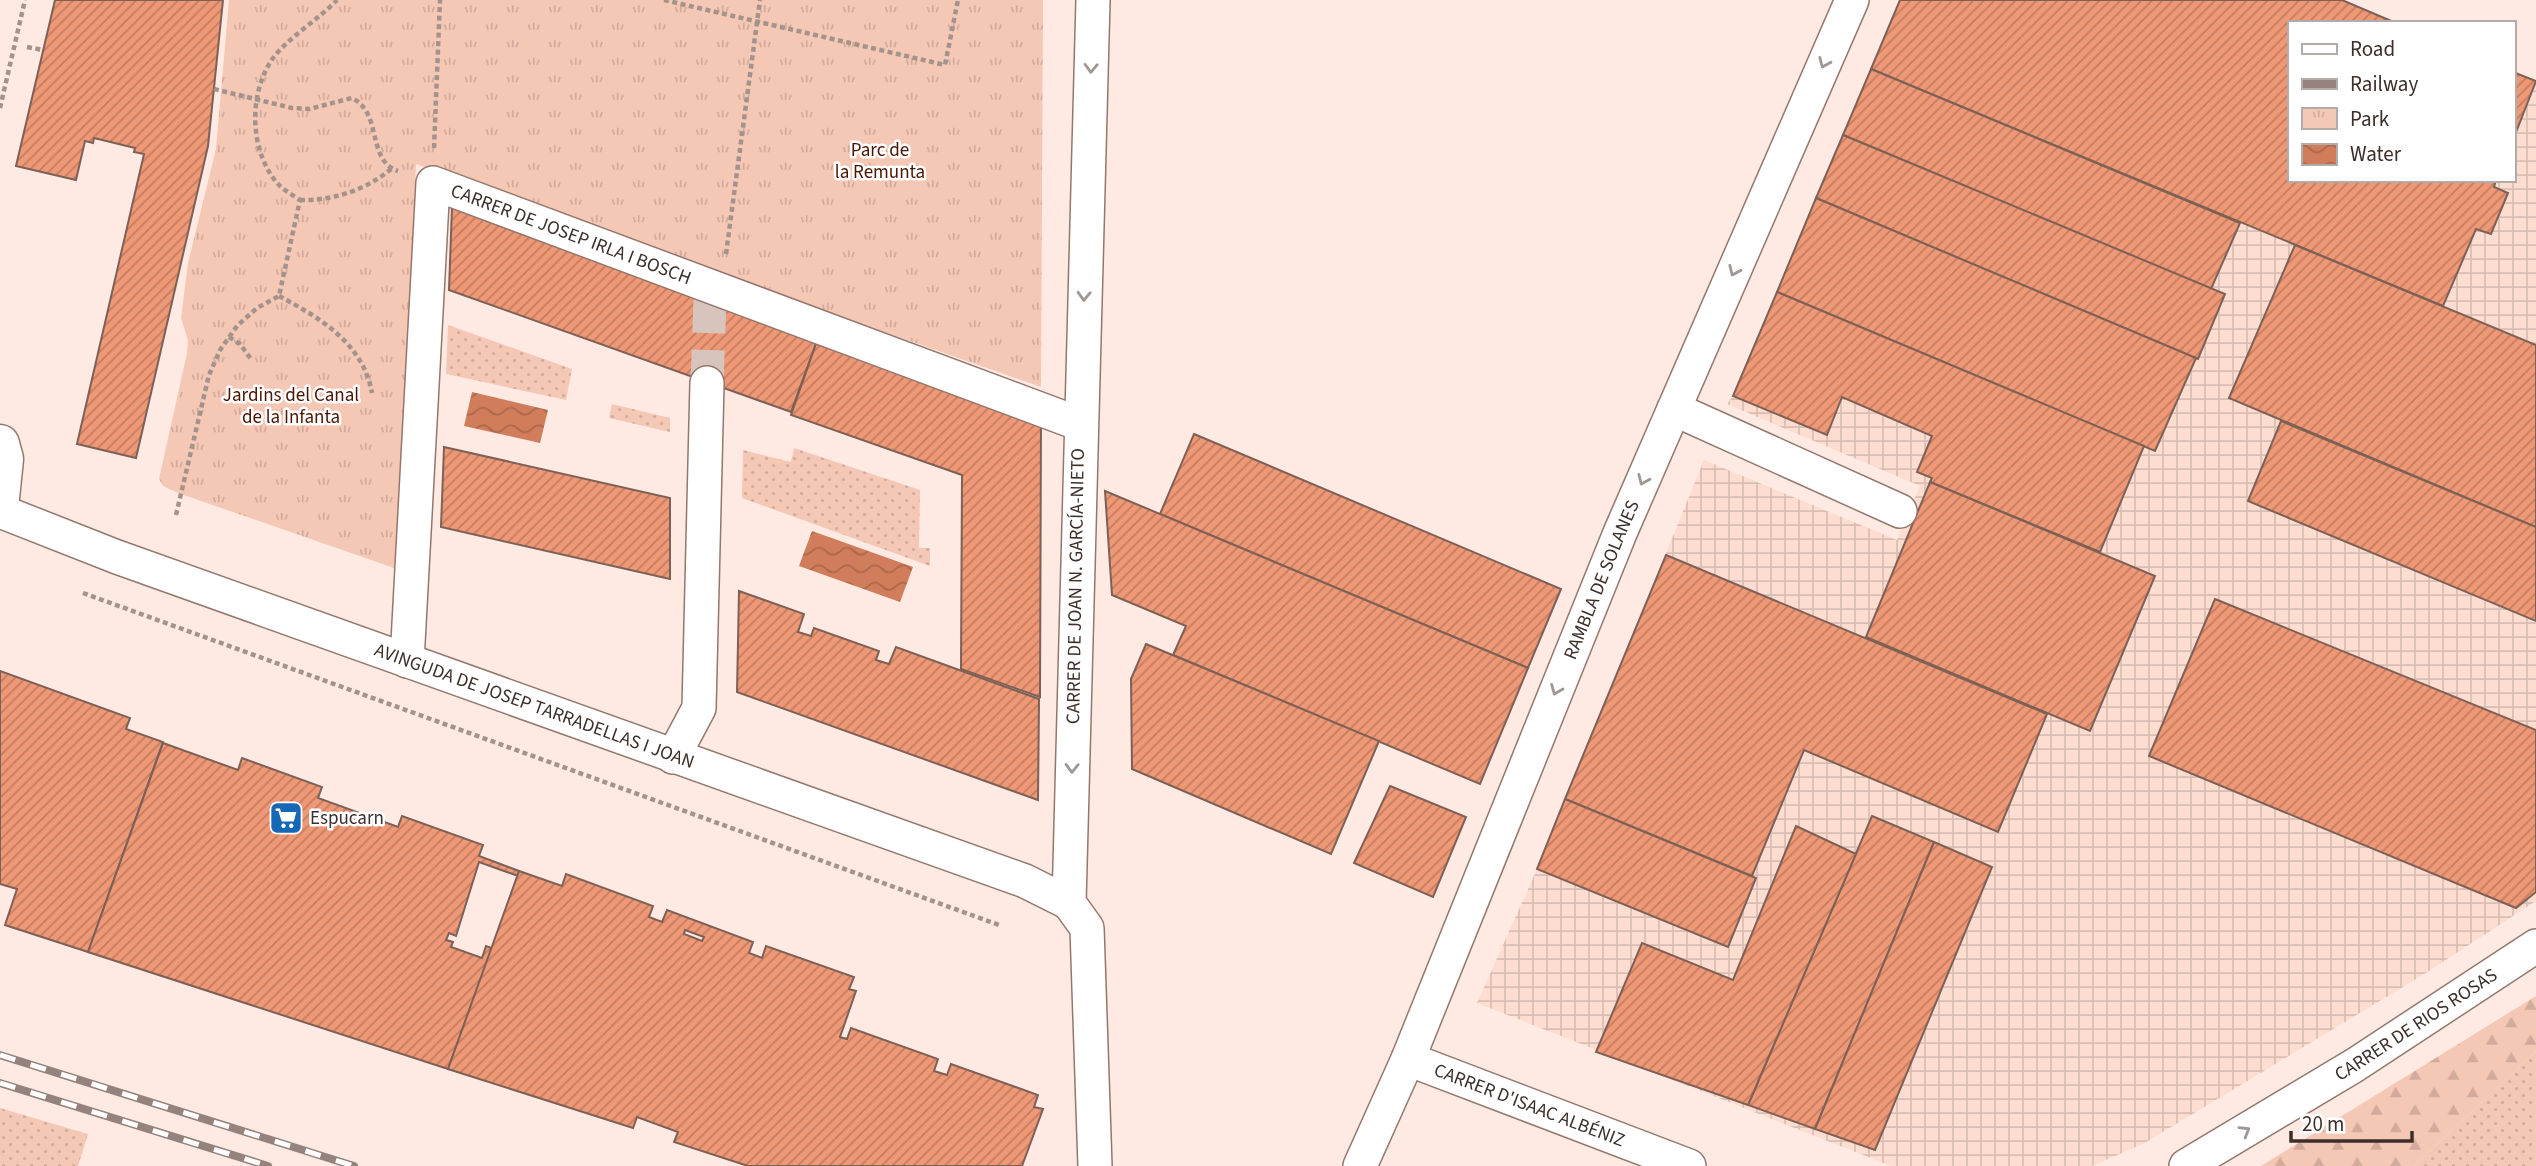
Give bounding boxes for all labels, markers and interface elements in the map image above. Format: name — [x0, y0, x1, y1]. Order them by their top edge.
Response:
legend — [2288, 21, 2515, 182]
text: Road — [2350, 34, 2395, 64]
one-way arrow — [1819, 56, 1833, 68]
one-way arrow — [1083, 63, 1098, 74]
text: Railway — [2350, 69, 2418, 99]
text: Park — [2350, 104, 2390, 134]
park label: Parc de la Remunta — [835, 137, 925, 186]
text: Water — [2350, 139, 2402, 169]
street label: CARRER DE JOSEP IRLA I BOSCH — [447, 177, 695, 292]
one-way arrow — [1728, 264, 1742, 276]
one-way arrow — [1076, 290, 1091, 301]
park label: Jardins del Canal de la Infanta — [223, 382, 359, 431]
street label: CARRER DE JOAN N. GARCÍA-NIETO — [1060, 448, 1092, 724]
one-way arrow — [1637, 473, 1651, 485]
street label: RAMBLA DE SOLANES — [1557, 496, 1646, 664]
street label: AVINGUDA DE JOSEP TARRADELLAS I JOAN — [371, 636, 698, 775]
one-way arrow — [1551, 684, 1565, 696]
one-way arrow — [1064, 763, 1080, 774]
supermarket icon: Espucarn — [267, 799, 305, 837]
place label: Espucarn — [310, 805, 384, 832]
street label: CARRER DE RIOS ROSAS — [2330, 962, 2503, 1088]
street label: CARRER D'ISAAC ALBÉNIZ — [1430, 1057, 1629, 1154]
scale bar — [2291, 1100, 2412, 1144]
text: 20 m — [2302, 1109, 2344, 1139]
one-way arrow — [2237, 1126, 2250, 1139]

